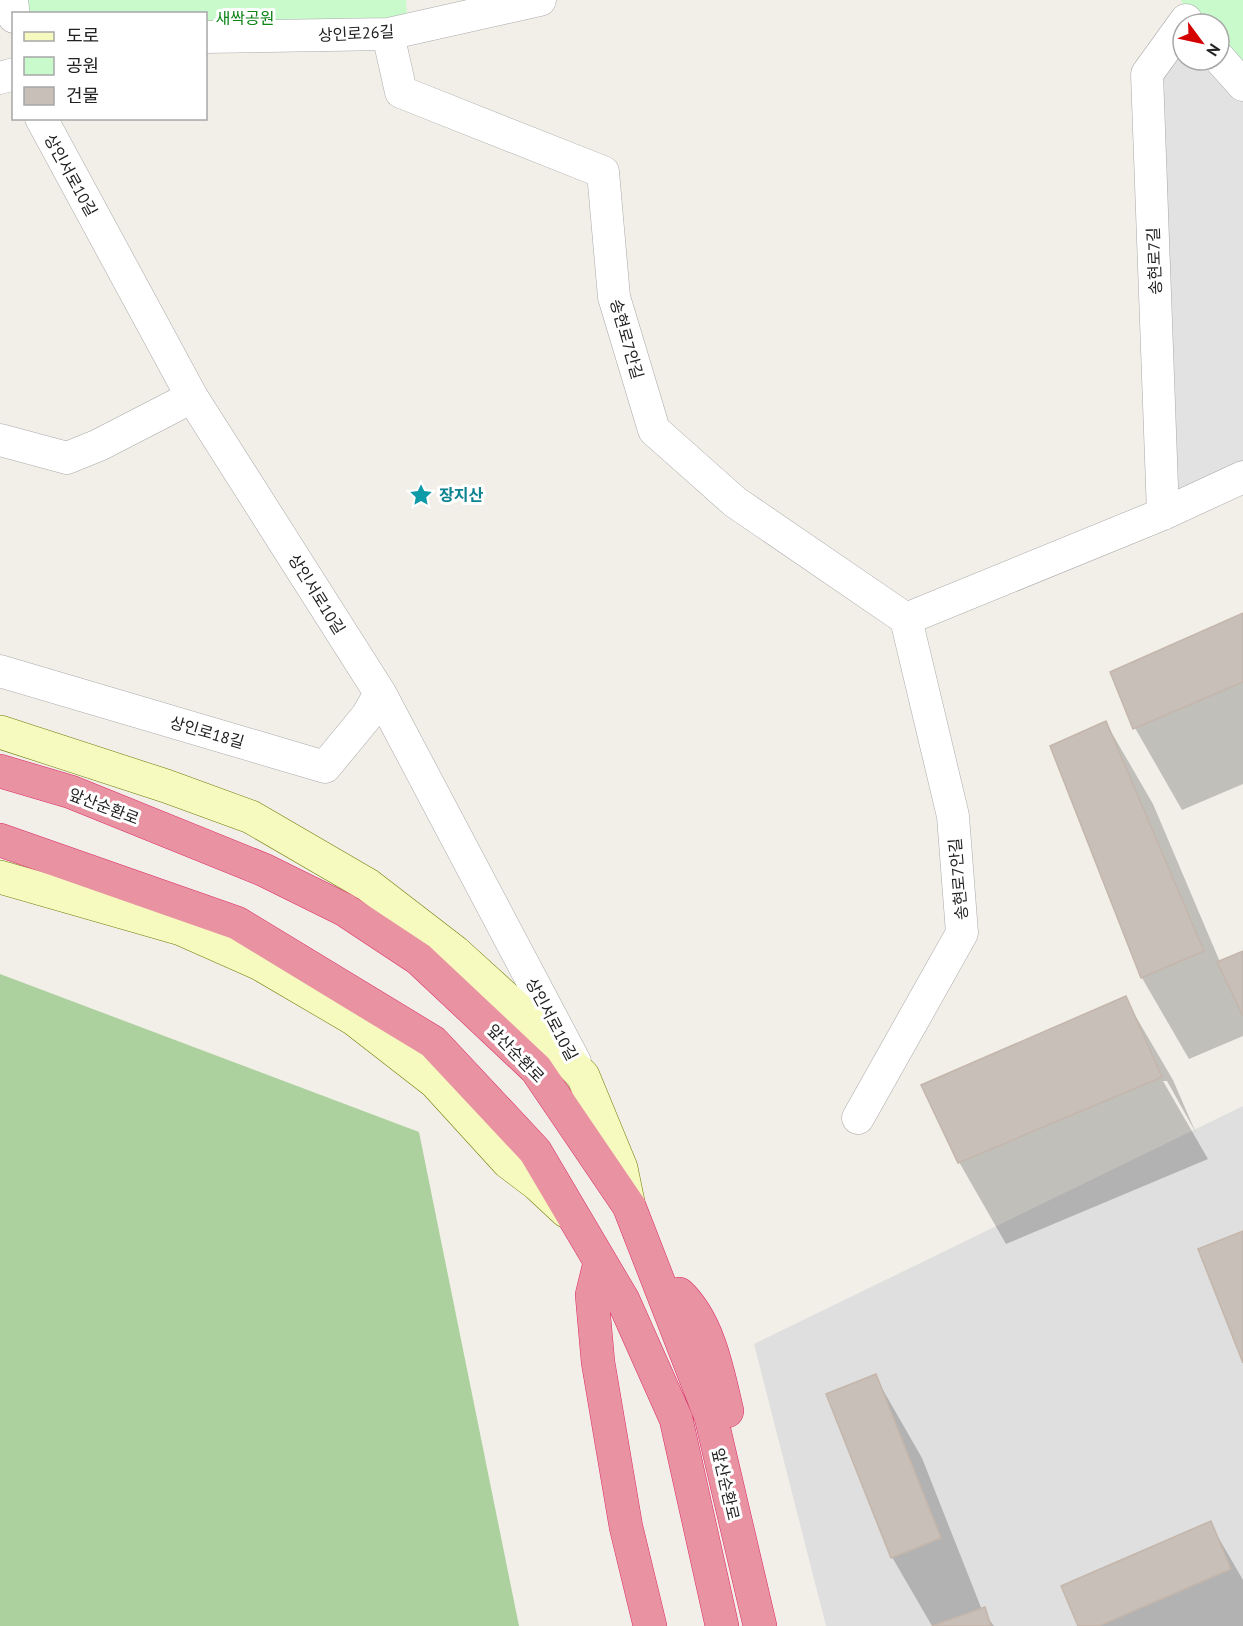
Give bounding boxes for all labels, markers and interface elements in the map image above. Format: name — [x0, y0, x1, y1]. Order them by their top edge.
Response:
park label: 새싹공원 — [216, 8, 274, 28]
legend — [12, 12, 207, 120]
north arrow — [1171, 12, 1231, 72]
street label: 상인로26길 — [317, 21, 395, 45]
text: 도로 — [66, 24, 99, 47]
text: N — [1202, 40, 1225, 60]
text: 공원 — [66, 54, 99, 77]
text: 건물 — [66, 84, 99, 107]
street label: 상인서로10길 — [40, 130, 102, 220]
street label: 송현로7길 — [1143, 227, 1165, 295]
street label: 송현로7안길 — [606, 297, 648, 381]
place icon: 장지산 — [408, 482, 434, 508]
place label: 장지산 — [439, 485, 483, 505]
street label: 상인서로10길 — [284, 550, 350, 638]
street label: 상인로18길 — [168, 712, 246, 752]
street label: 앞산순환로 — [66, 783, 142, 829]
street label: 송현로7안길 — [944, 837, 972, 921]
street label: 상인서로10길 — [522, 974, 582, 1064]
street label: 앞산순환로 — [483, 1020, 549, 1087]
street label: 앞산순환로 — [708, 1446, 744, 1522]

